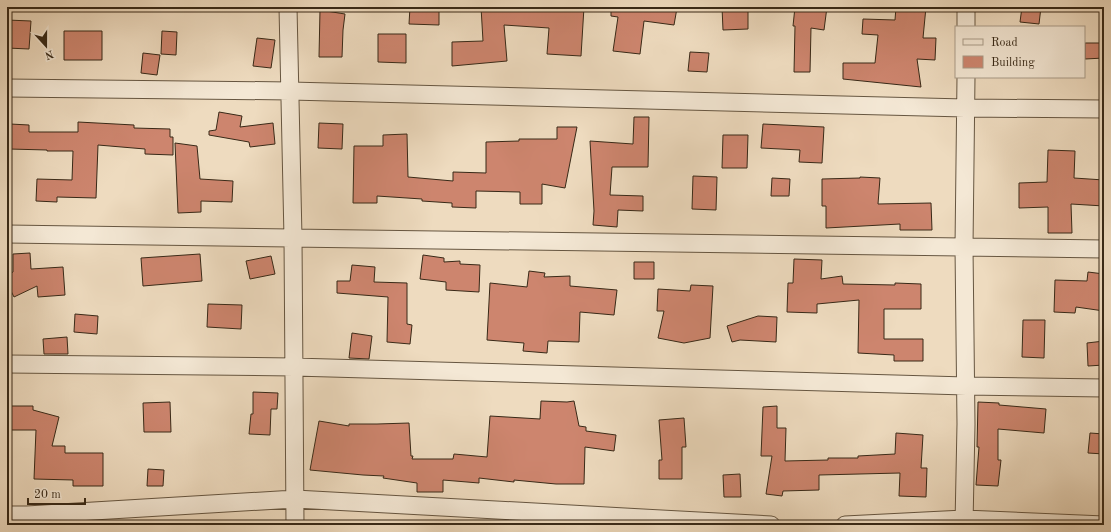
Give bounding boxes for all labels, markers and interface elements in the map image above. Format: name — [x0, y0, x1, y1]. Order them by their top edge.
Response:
north arrow — [26, 26, 66, 66]
legend — [955, 26, 1085, 78]
text: Road — [991, 37, 1018, 49]
text: N — [43, 47, 55, 61]
text: Building — [991, 57, 1035, 69]
scale bar — [28, 480, 85, 506]
text: 20 m — [34, 489, 61, 501]

